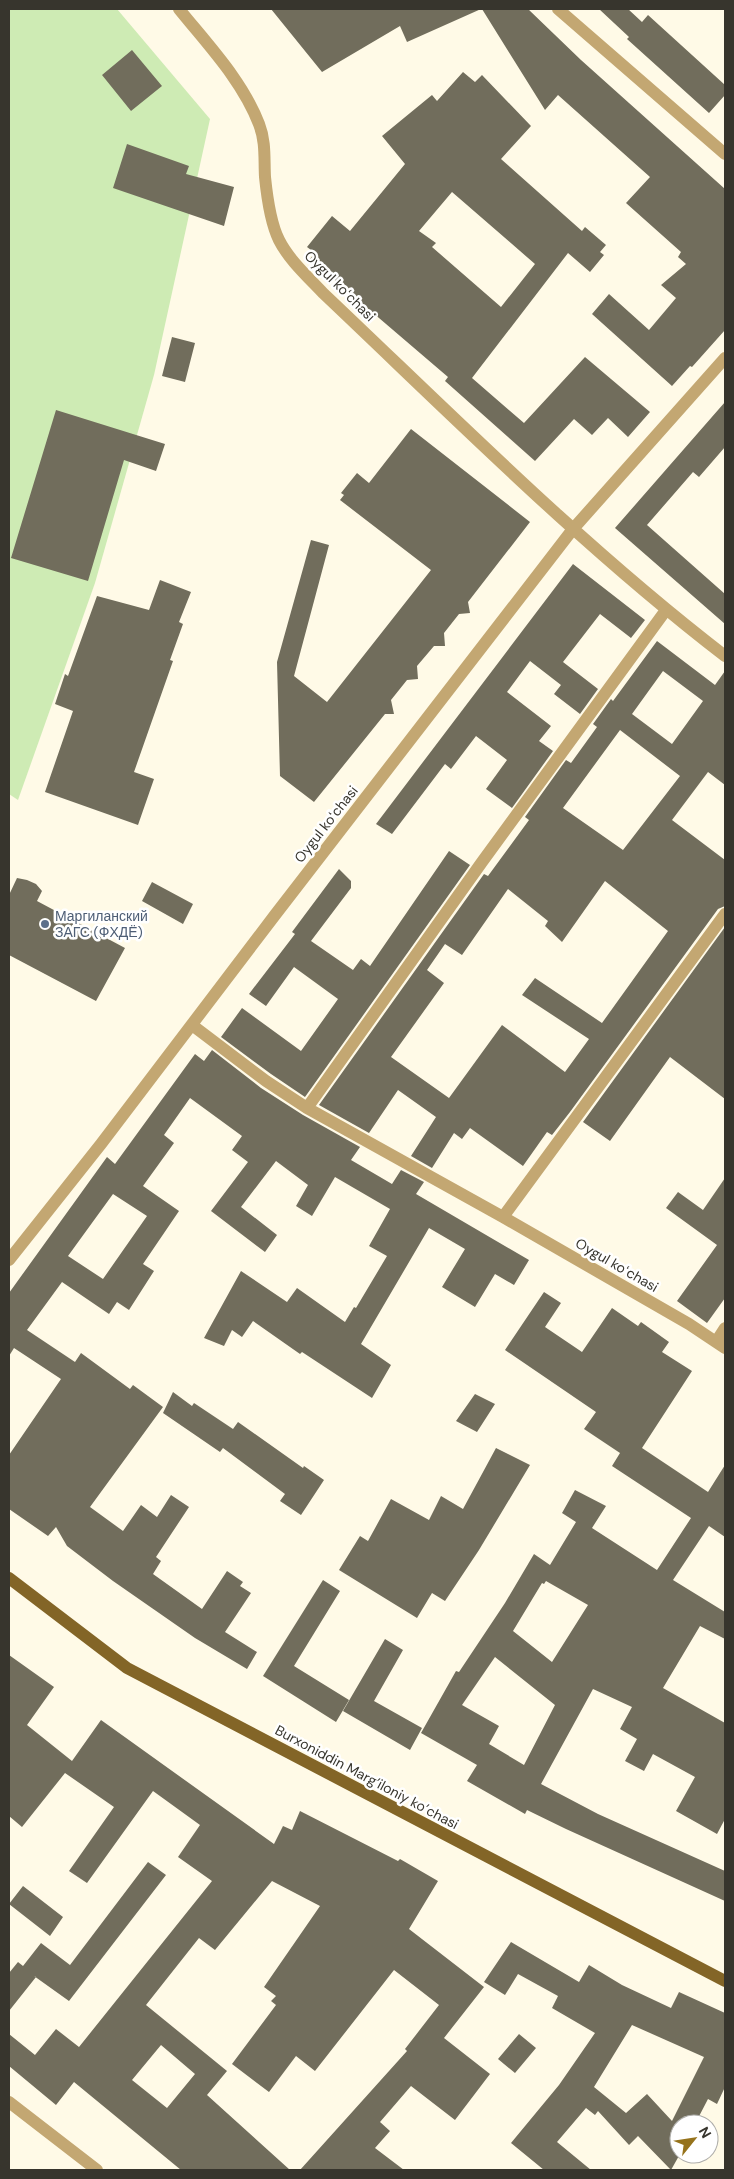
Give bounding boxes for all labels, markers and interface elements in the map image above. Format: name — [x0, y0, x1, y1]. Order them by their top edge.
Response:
street label: Oygul koʻchasi — [301, 247, 379, 325]
street label: Oygul koʻchasi — [290, 782, 362, 866]
place label: Маргиланский ЗАГС (ФХДЁ) — [55, 907, 148, 941]
marker: Маргиланский ЗАГС (ФХДЁ) — [39, 918, 51, 930]
street label: Oygul koʻchasi — [572, 1234, 662, 1296]
street label: Burxoniddin Marg’iloniy ko’chasi — [272, 1721, 462, 1833]
north arrow — [669, 2114, 719, 2164]
text: N — [695, 2124, 716, 2141]

